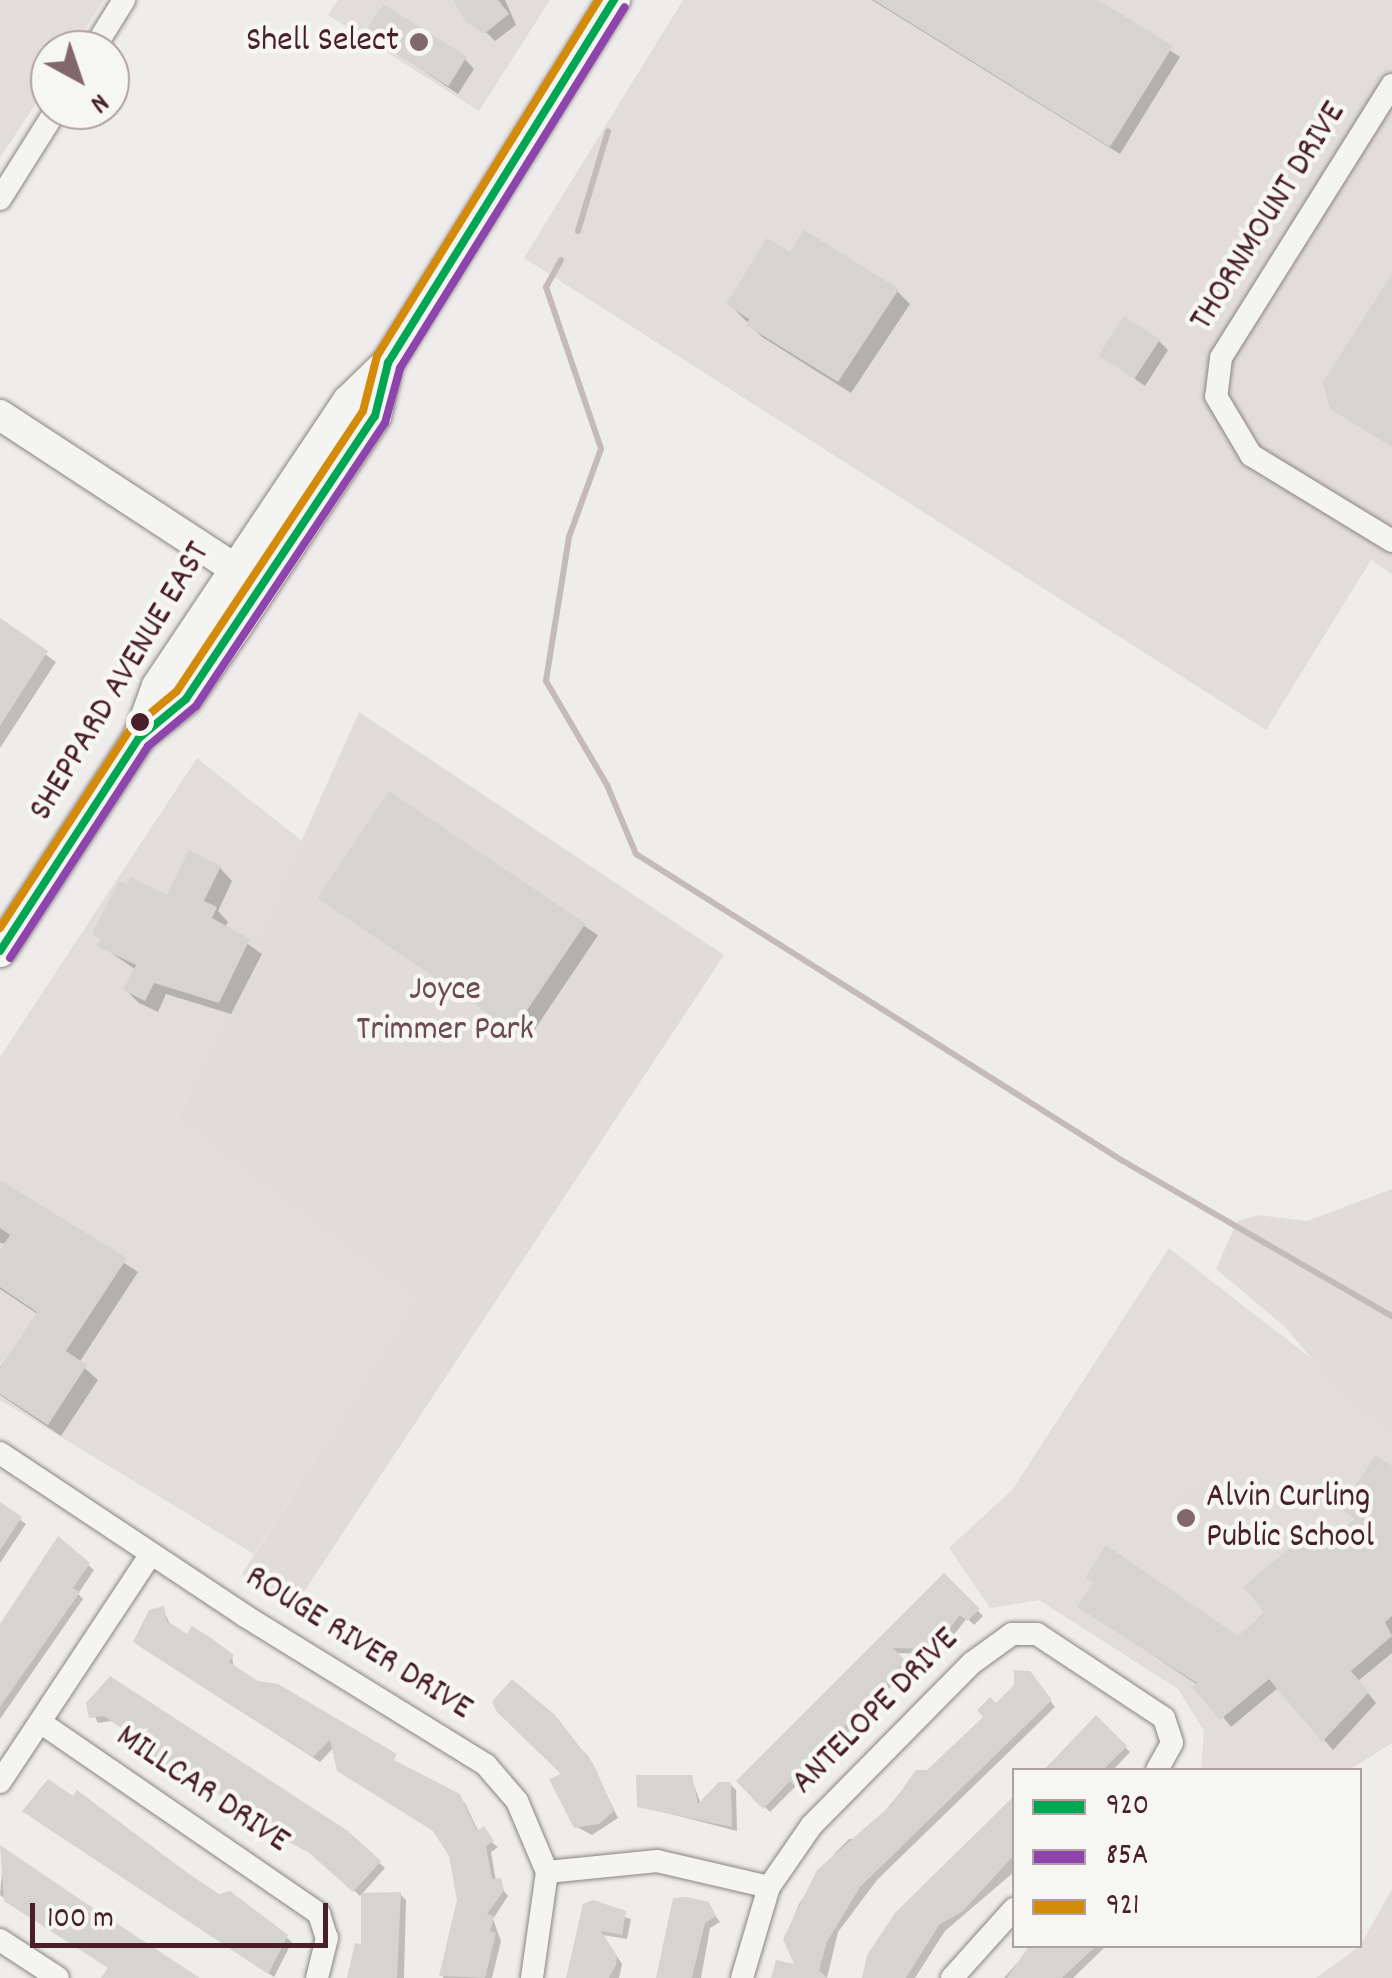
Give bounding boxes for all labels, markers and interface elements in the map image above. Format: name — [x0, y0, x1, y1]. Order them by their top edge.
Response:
place label: Shell Select — [246, 21, 399, 63]
north arrow — [30, 30, 130, 130]
marker: Shell Select — [408, 31, 430, 53]
text: N — [80, 82, 116, 121]
street label: THORNMOUNT DRIVE — [1182, 95, 1356, 339]
street label: SHEPPARD AVENUE EAST — [21, 535, 221, 829]
unlabelled marker — [130, 712, 150, 732]
park label: Joyce Trimmer Park — [356, 970, 534, 1052]
place label: Alvin Curling Public School — [1206, 1477, 1374, 1559]
marker: Alvin Curling Public School — [1175, 1507, 1197, 1529]
street label: ROUGE RIVER DRIVE — [237, 1557, 479, 1731]
street label: ANTELOPE DRIVE — [784, 1620, 968, 1804]
street label: MILLCAR DRIVE — [107, 1717, 297, 1863]
legend — [1012, 1768, 1362, 1948]
text: 920 — [1106, 1786, 1149, 1829]
text: 85A — [1106, 1836, 1148, 1879]
scale bar — [35, 1883, 332, 1945]
text: 921 — [1106, 1886, 1139, 1929]
text: 100 m — [47, 1899, 114, 1942]

